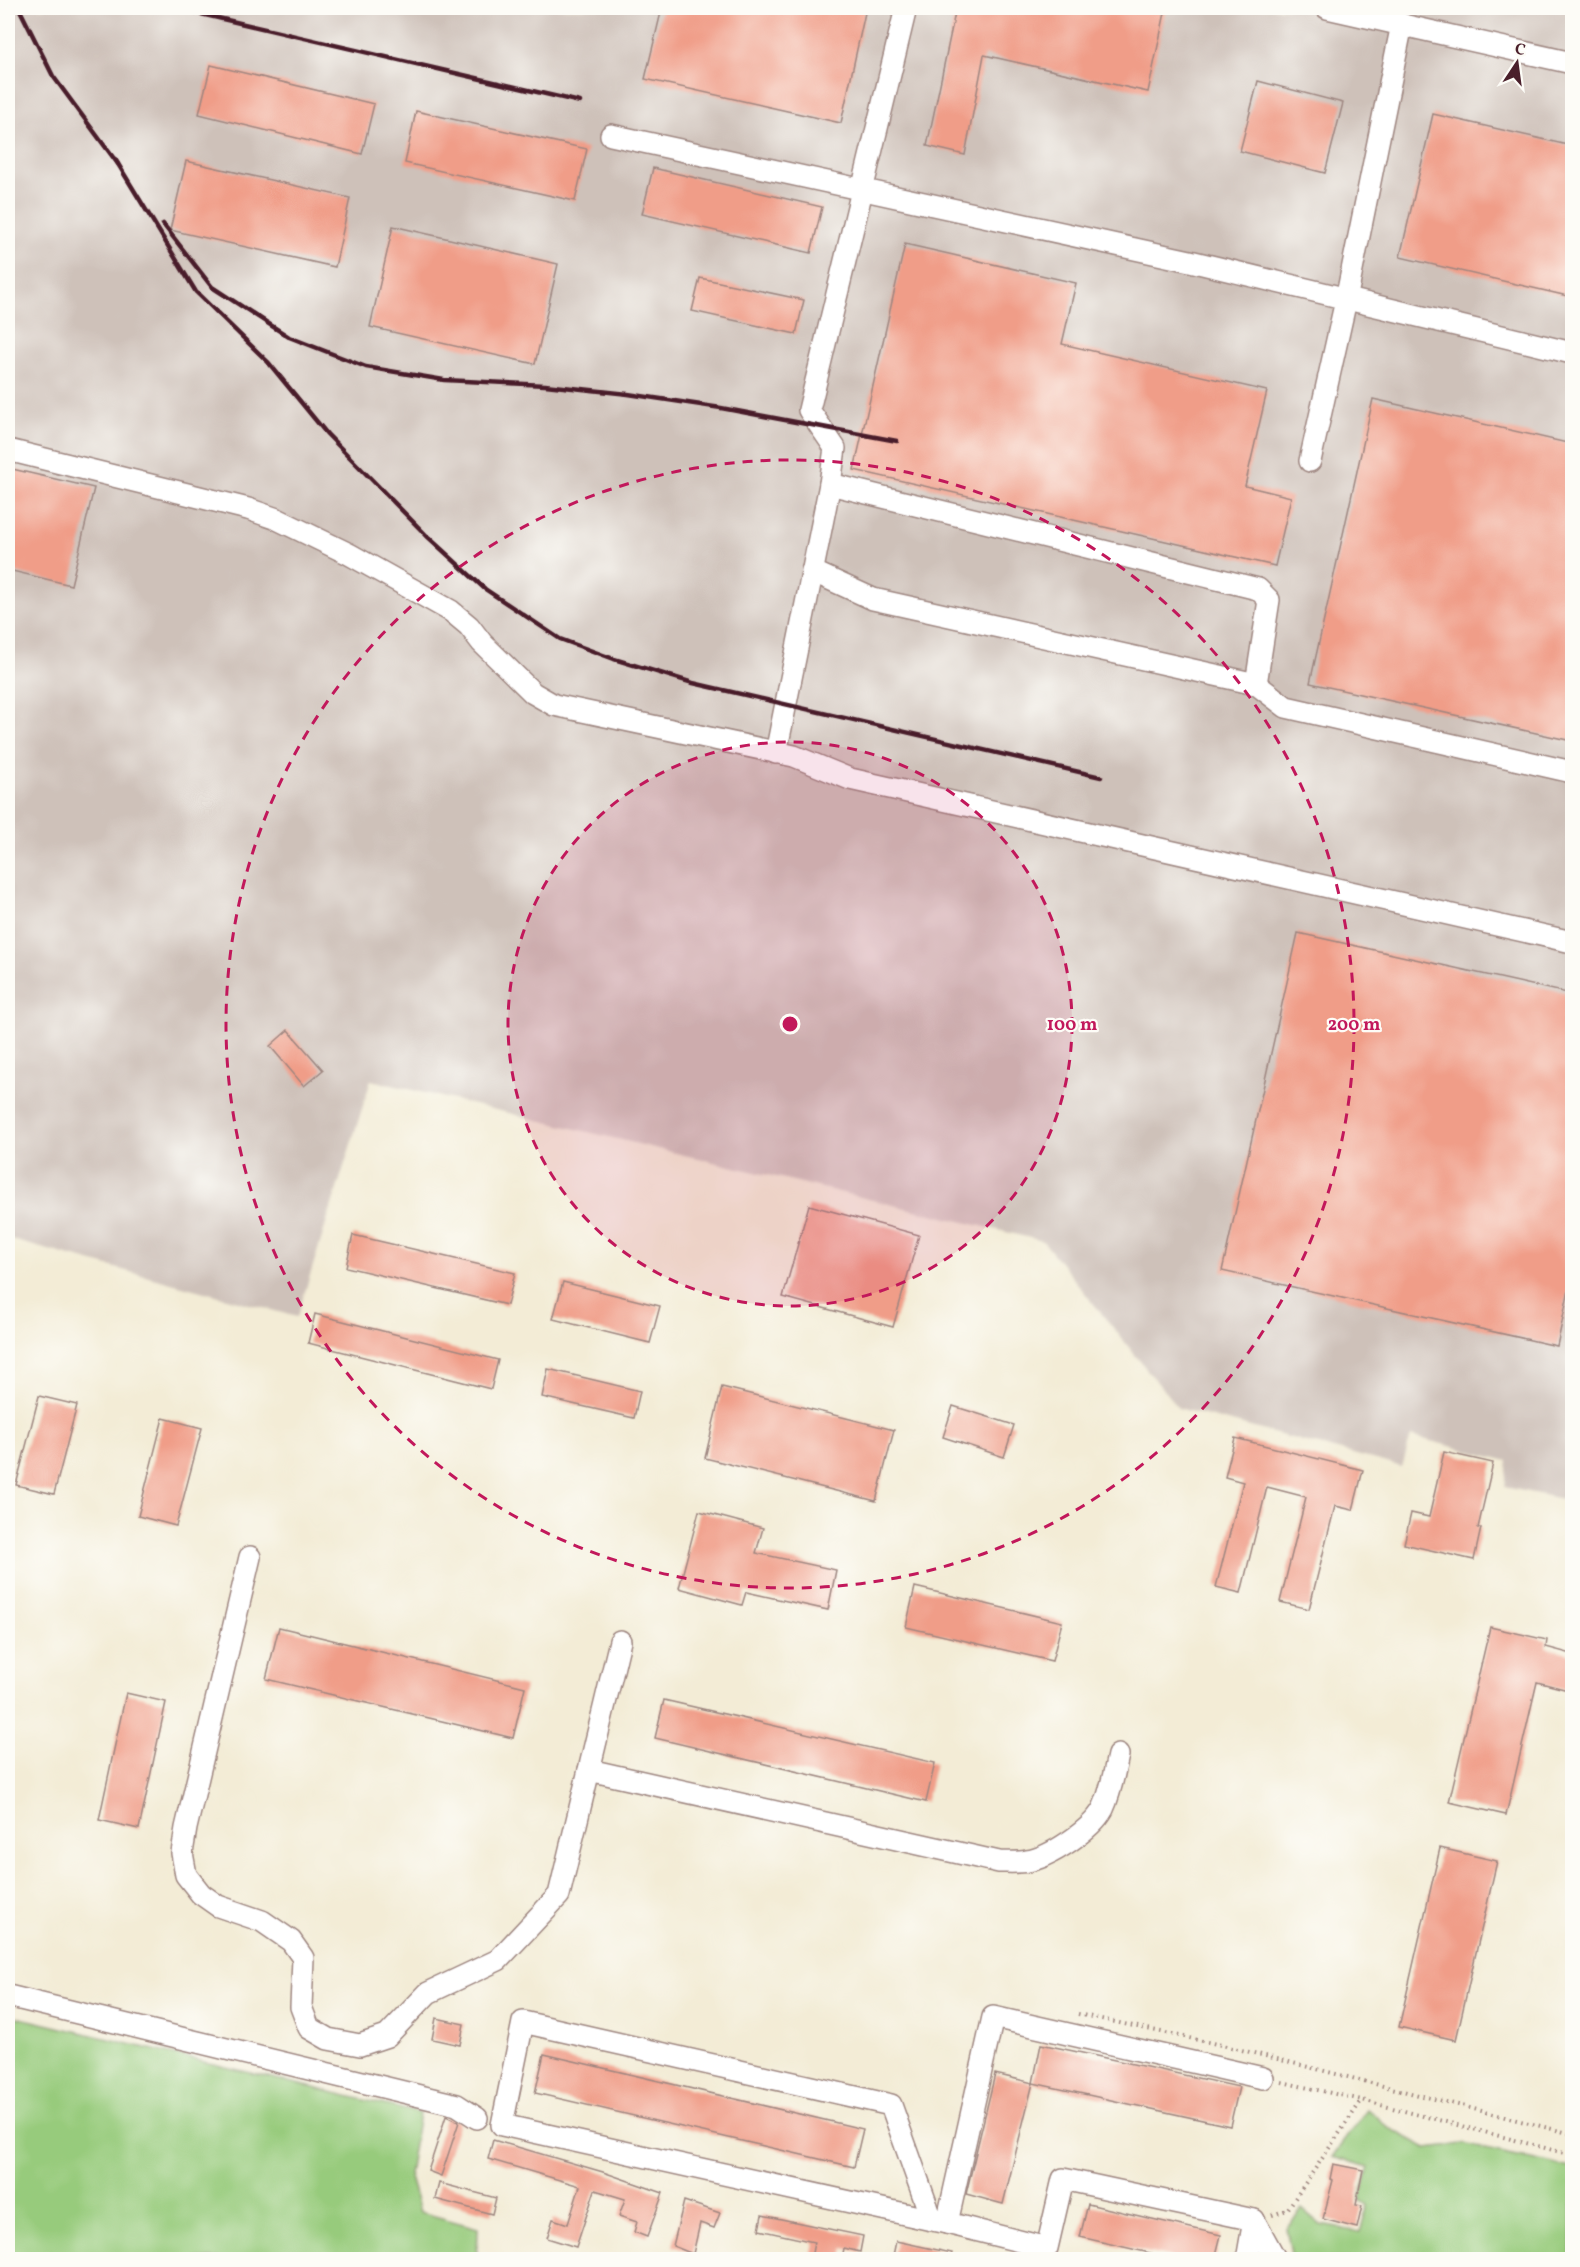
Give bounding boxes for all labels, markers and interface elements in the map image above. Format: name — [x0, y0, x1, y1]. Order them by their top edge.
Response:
north arrow — [1487, 33, 1547, 93]
text: С — [1512, 38, 1527, 62]
text: 100 m — [1047, 1013, 1097, 1038]
text: 200 m — [1328, 1013, 1380, 1038]
centre of rings — [780, 1014, 800, 1034]

